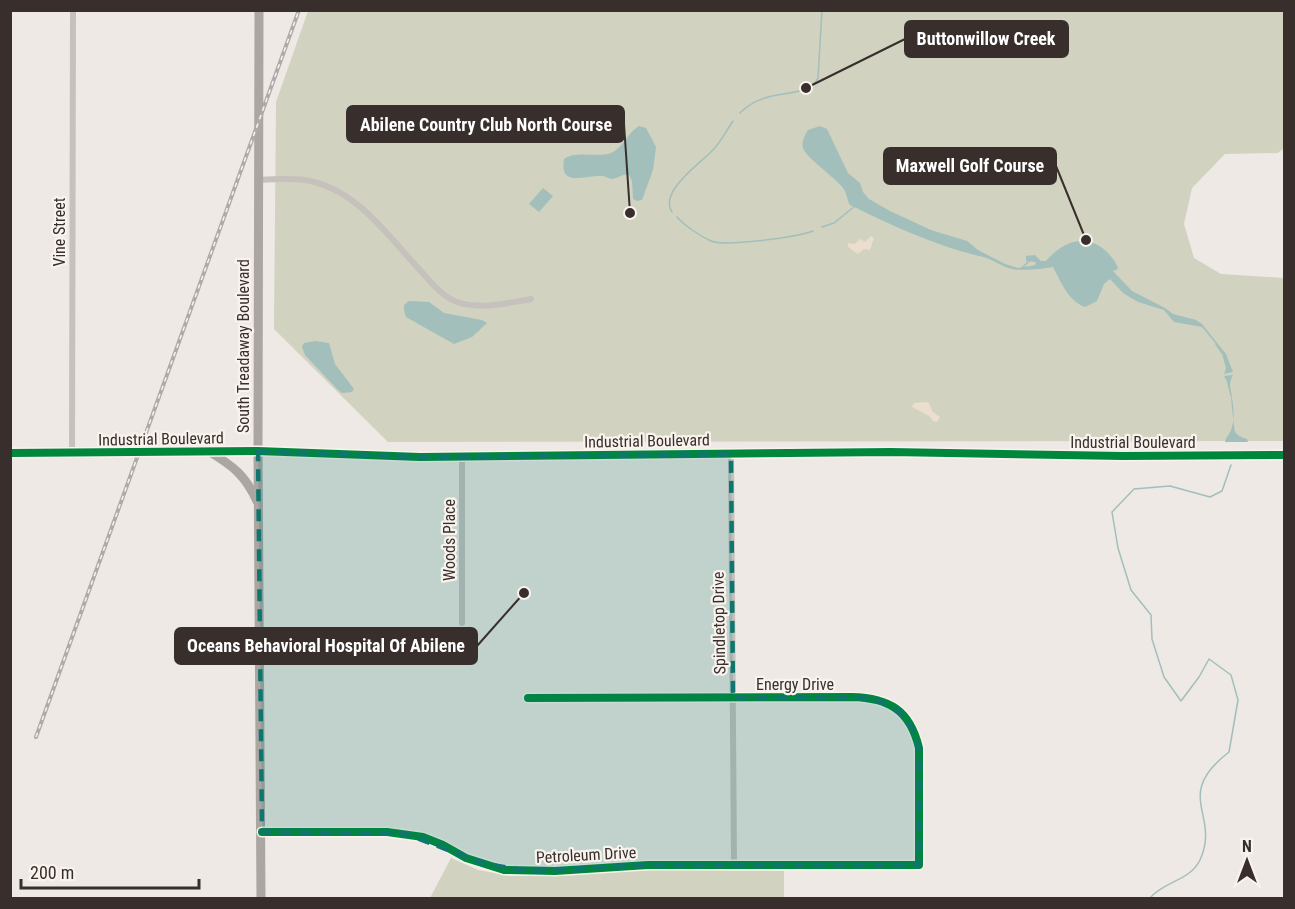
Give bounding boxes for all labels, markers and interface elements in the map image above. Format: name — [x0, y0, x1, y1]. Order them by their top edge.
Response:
callout: Buttonwillow Creek — [905, 21, 1068, 57]
text: Buttonwillow Creek — [917, 28, 1056, 49]
callout: Abilene Country Club North Course — [347, 106, 624, 142]
text: Abilene Country Club North Course — [360, 114, 612, 135]
callout: Maxwell Golf Course — [884, 148, 1056, 184]
text: Maxwell Golf Course — [896, 155, 1045, 176]
street label: Vine Street — [50, 197, 69, 267]
street label: South Treadaway Boulevard — [234, 259, 253, 433]
street label: Industrial Boulevard — [98, 428, 224, 450]
street label: Industrial Boulevard — [584, 430, 710, 452]
street label: Industrial Boulevard — [1070, 433, 1196, 452]
street label: Woods Place — [440, 499, 459, 581]
street label: Spindletop Drive — [709, 571, 729, 675]
callout: Oceans Behavioral Hospital Of Abilene — [175, 628, 477, 664]
text: Oceans Behavioral Hospital Of Abilene — [187, 635, 465, 656]
street label: Energy Drive — [756, 675, 834, 694]
north arrow — [1217, 831, 1277, 891]
text: N — [1242, 837, 1252, 856]
street label: Petroleum Drive — [535, 843, 637, 867]
scale bar — [21, 852, 200, 890]
text: 200 m — [30, 862, 74, 883]

